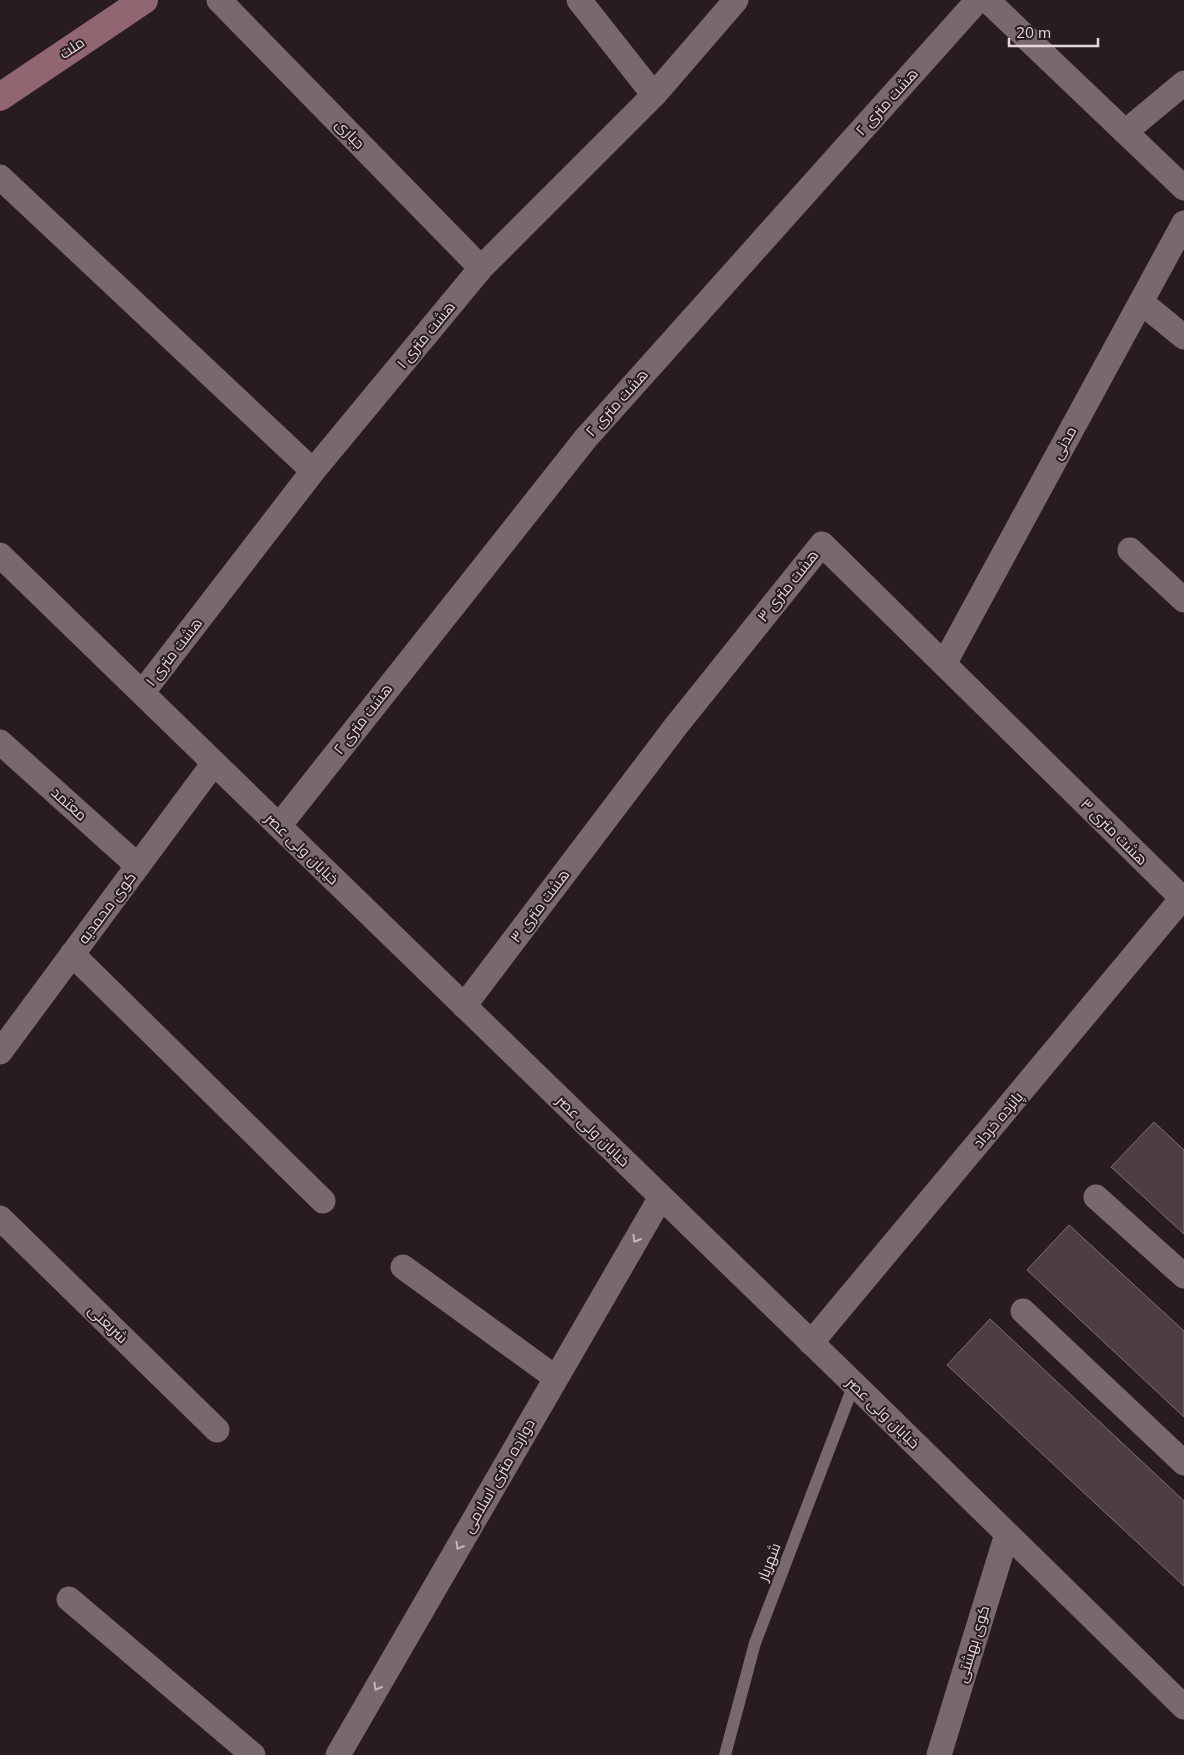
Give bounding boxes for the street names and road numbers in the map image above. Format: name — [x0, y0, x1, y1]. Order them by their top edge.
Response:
street label: ملت — [55, 32, 88, 63]
street label: هشت متری ۲ — [851, 64, 923, 140]
street label: جباری — [331, 115, 369, 153]
street label: هشت متری ۱ — [392, 297, 460, 373]
street label: هشت متری ۲ — [581, 365, 653, 441]
street label: مدنی — [1047, 423, 1081, 463]
street label: هشت متری ۳ — [753, 546, 823, 626]
street label: هشت متری ۱ — [141, 614, 207, 690]
street label: هشت متری ۲ — [329, 679, 397, 759]
street label: معتمد — [47, 783, 91, 825]
street label: هشت متری ۳ — [1076, 794, 1152, 870]
street label: خیابان ولی عصر — [260, 808, 343, 889]
street label: هشت متری ۳ — [506, 865, 574, 947]
street label: کوی محمدیه — [73, 868, 141, 948]
street label: پانزده خرداد — [968, 1087, 1028, 1153]
street label: خیابان ولی عصر — [551, 1090, 634, 1171]
street label: شریعتی — [84, 1300, 132, 1348]
street label: خیابان ولی عصر — [841, 1372, 924, 1453]
street label: دوازده متری اسلامی — [458, 1415, 540, 1537]
street label: شهریار — [752, 1540, 785, 1585]
street label: کوی بهشتی — [952, 1603, 994, 1685]

